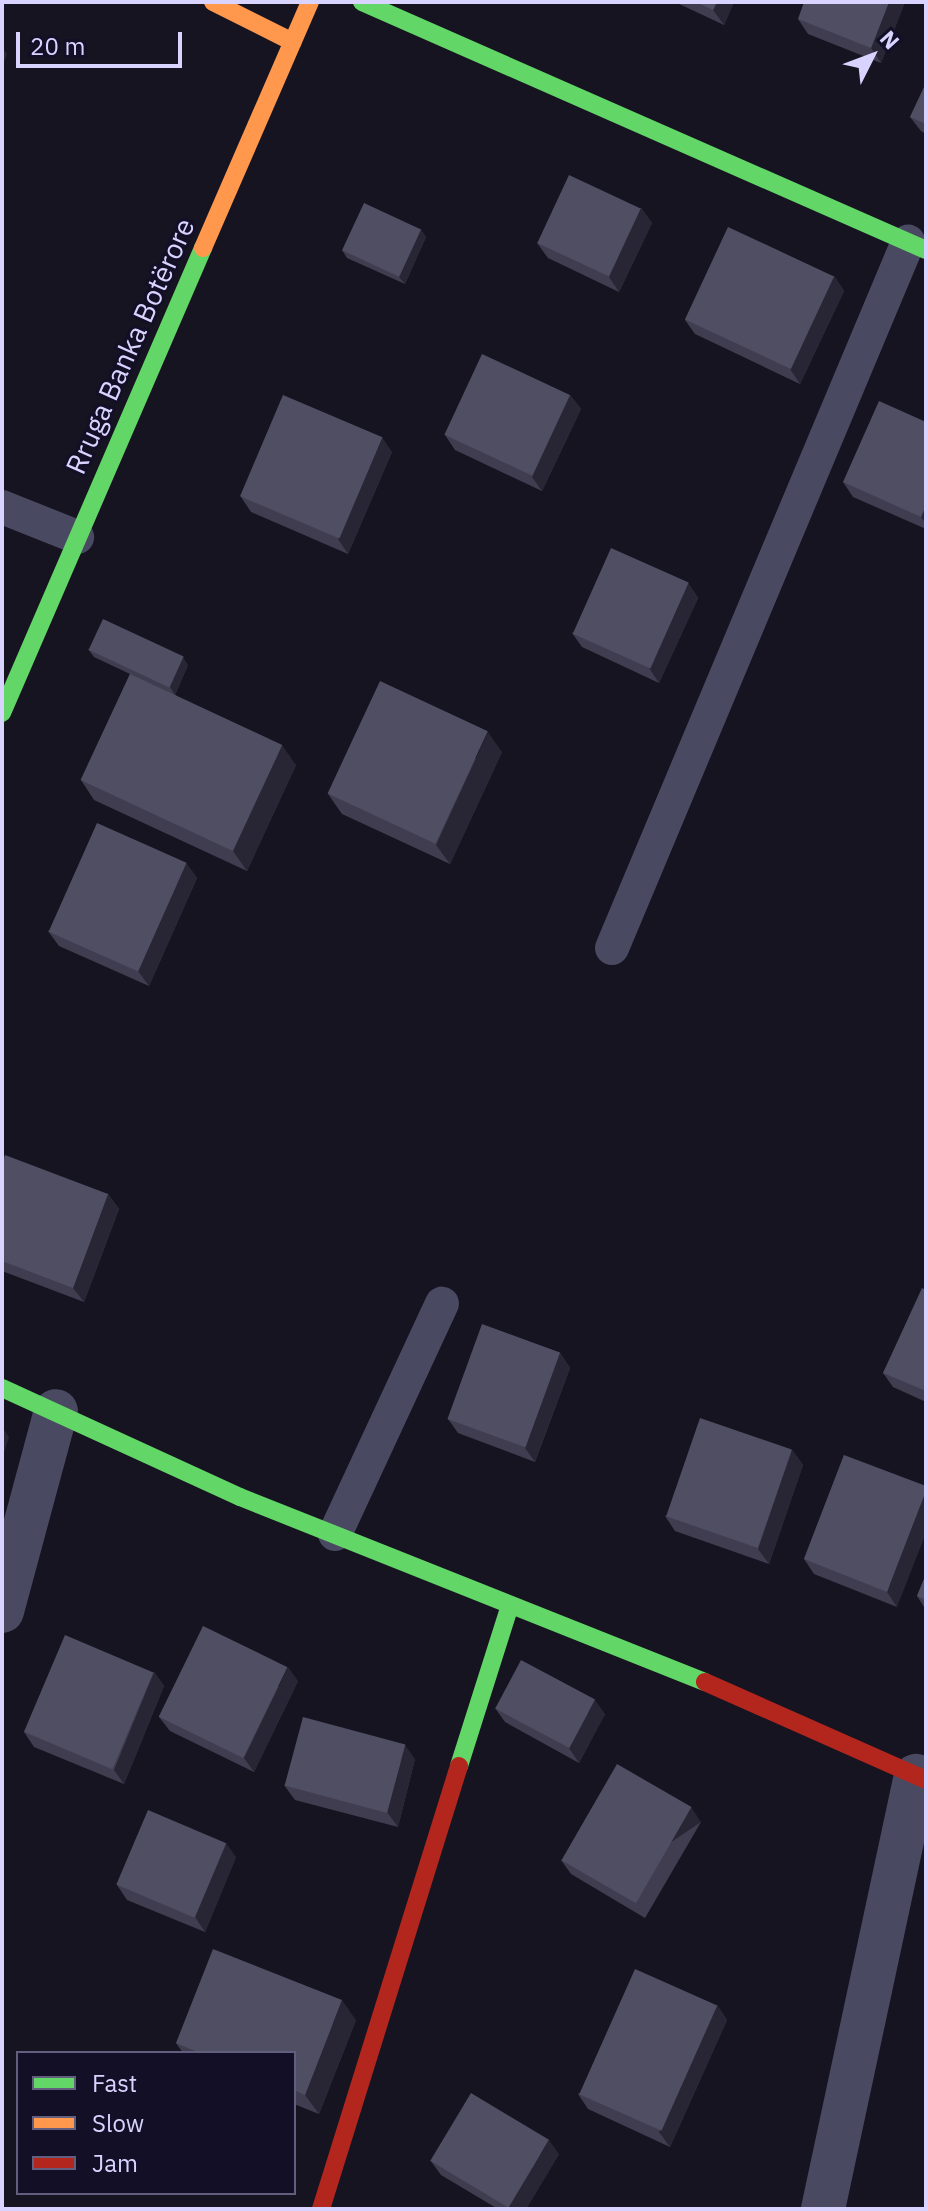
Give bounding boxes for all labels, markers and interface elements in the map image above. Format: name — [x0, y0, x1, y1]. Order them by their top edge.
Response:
scale bar — [20, 16, 186, 66]
north arrow — [832, 16, 912, 96]
text: N — [874, 24, 906, 55]
text: 20 m — [30, 30, 85, 62]
street label: Rruga Banka Botërore — [59, 213, 201, 479]
legend — [16, 2051, 296, 2195]
text: Fast — [92, 2067, 137, 2099]
text: Slow — [92, 2107, 144, 2139]
text: Jam — [92, 2147, 138, 2179]

